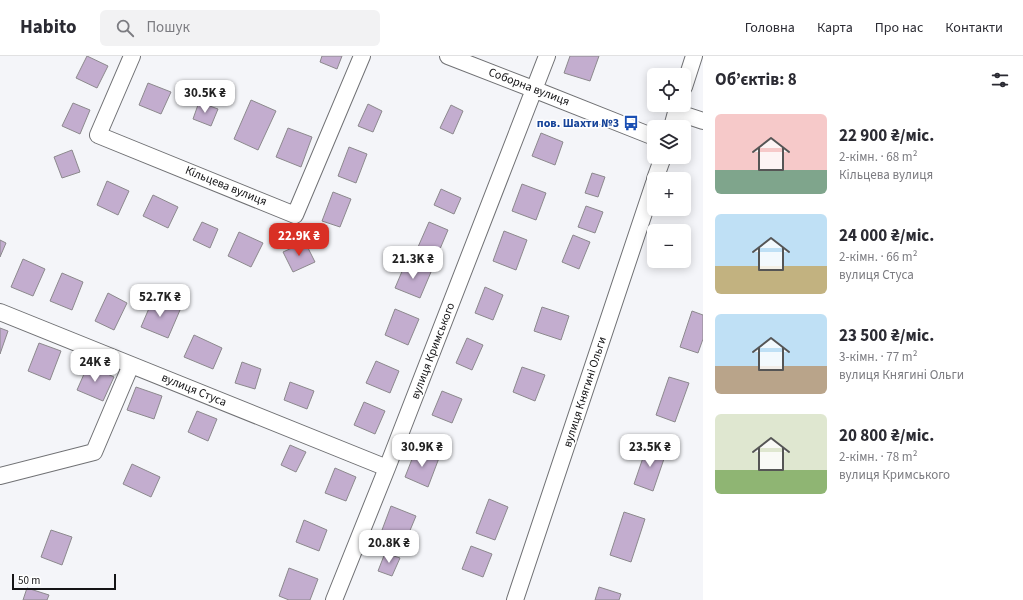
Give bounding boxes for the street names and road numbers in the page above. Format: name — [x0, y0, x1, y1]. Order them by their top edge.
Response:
street label: Соборна вулиця — [486, 64, 572, 110]
street label: Кільцева вулиця — [183, 162, 269, 210]
street label: вулиця Кримського — [407, 300, 459, 402]
street label: вулиця Княгині Ольги — [559, 334, 611, 450]
street label: вулиця Стуса — [159, 369, 229, 411]

